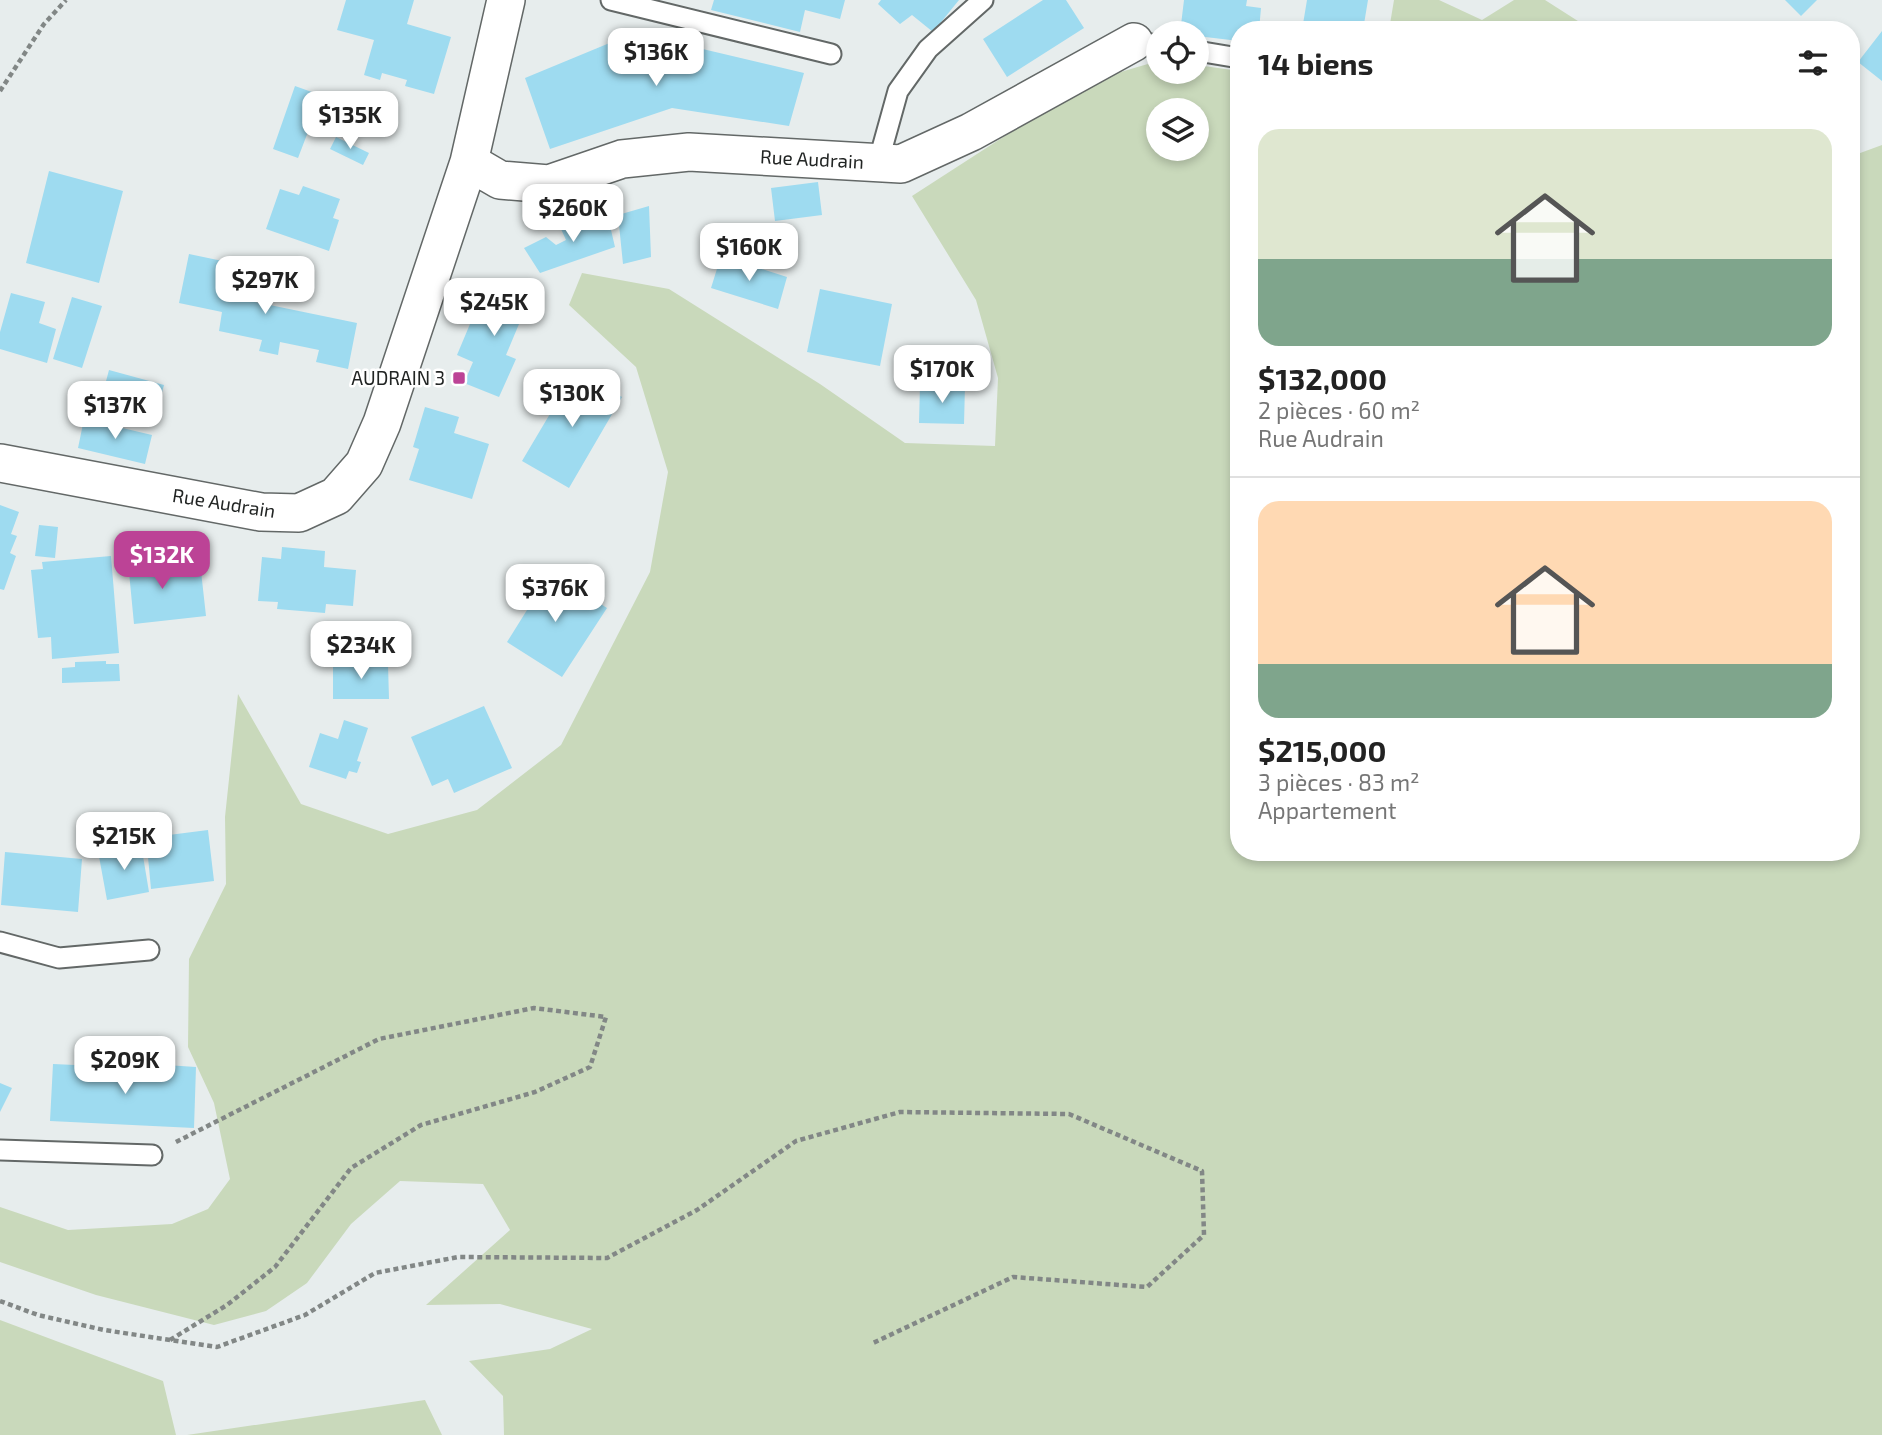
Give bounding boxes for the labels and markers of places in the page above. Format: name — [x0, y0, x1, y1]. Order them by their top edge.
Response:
pin: $136K — [607, 28, 705, 88]
pin: $135K — [301, 92, 399, 151]
pin: $260K — [524, 184, 622, 244]
pin: $160K — [700, 224, 798, 283]
pin: $297K — [216, 256, 314, 316]
pin: $245K — [445, 278, 543, 338]
pin: $170K — [893, 346, 991, 405]
place label: AUDRAIN 3 — [351, 366, 445, 389]
marker: AUDRAIN 3 — [451, 370, 467, 386]
pin: $130K — [523, 370, 621, 429]
pin: $137K — [66, 382, 164, 441]
pin: $132K — [113, 532, 211, 591]
pin: $376K — [506, 564, 604, 624]
pin: $234K — [312, 622, 410, 681]
pin: $215K — [75, 812, 173, 872]
pin: $209K — [76, 1036, 174, 1096]

